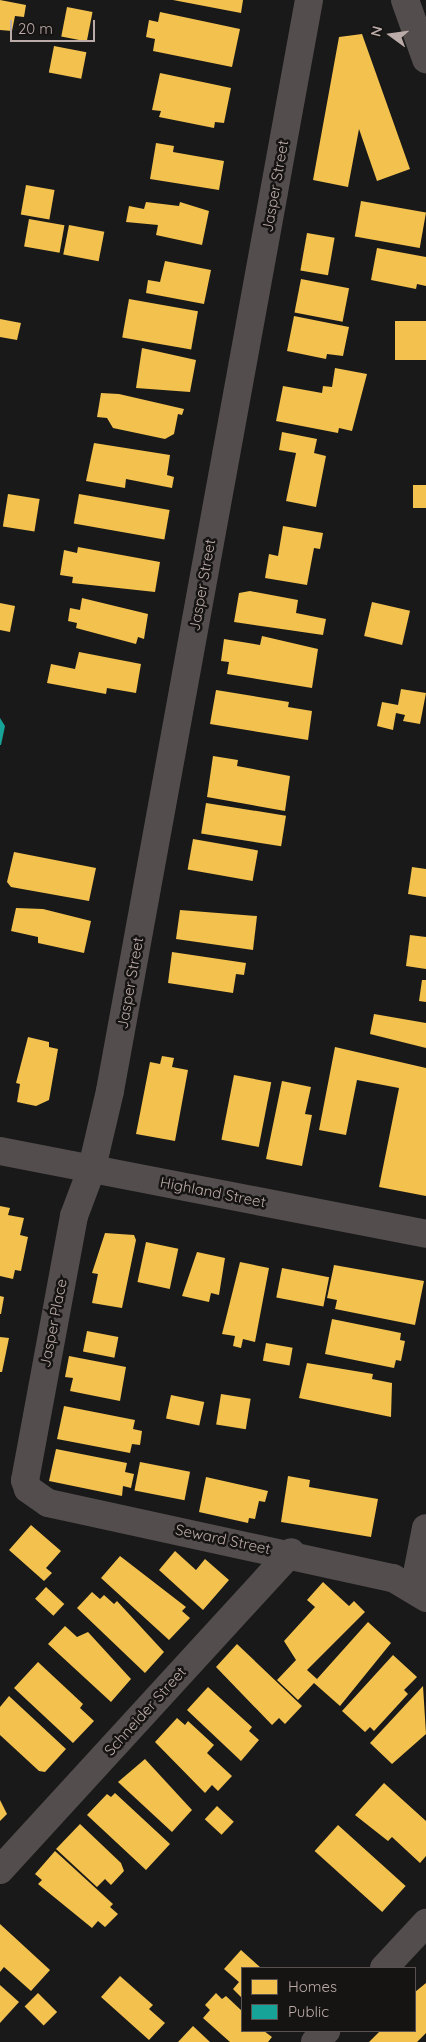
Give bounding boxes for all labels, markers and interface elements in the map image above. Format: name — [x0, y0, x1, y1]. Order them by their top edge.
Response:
scale bar — [12, 10, 98, 42]
north arrow — [366, 10, 416, 60]
text: 20 m — [18, 19, 53, 38]
text: N — [366, 24, 386, 39]
street label: Jasper Street — [258, 139, 292, 233]
street label: Jasper Street — [185, 538, 219, 632]
street label: Jasper Street — [113, 936, 147, 1030]
street label: Highland Street — [159, 1173, 267, 1211]
street label: Jasper Place — [36, 1277, 70, 1369]
street label: Seward Street — [174, 1520, 272, 1558]
street label: Schneider Street — [100, 1663, 190, 1759]
legend — [241, 1967, 416, 2032]
text: Homes — [288, 1977, 337, 1996]
text: Public — [288, 2002, 329, 2021]

